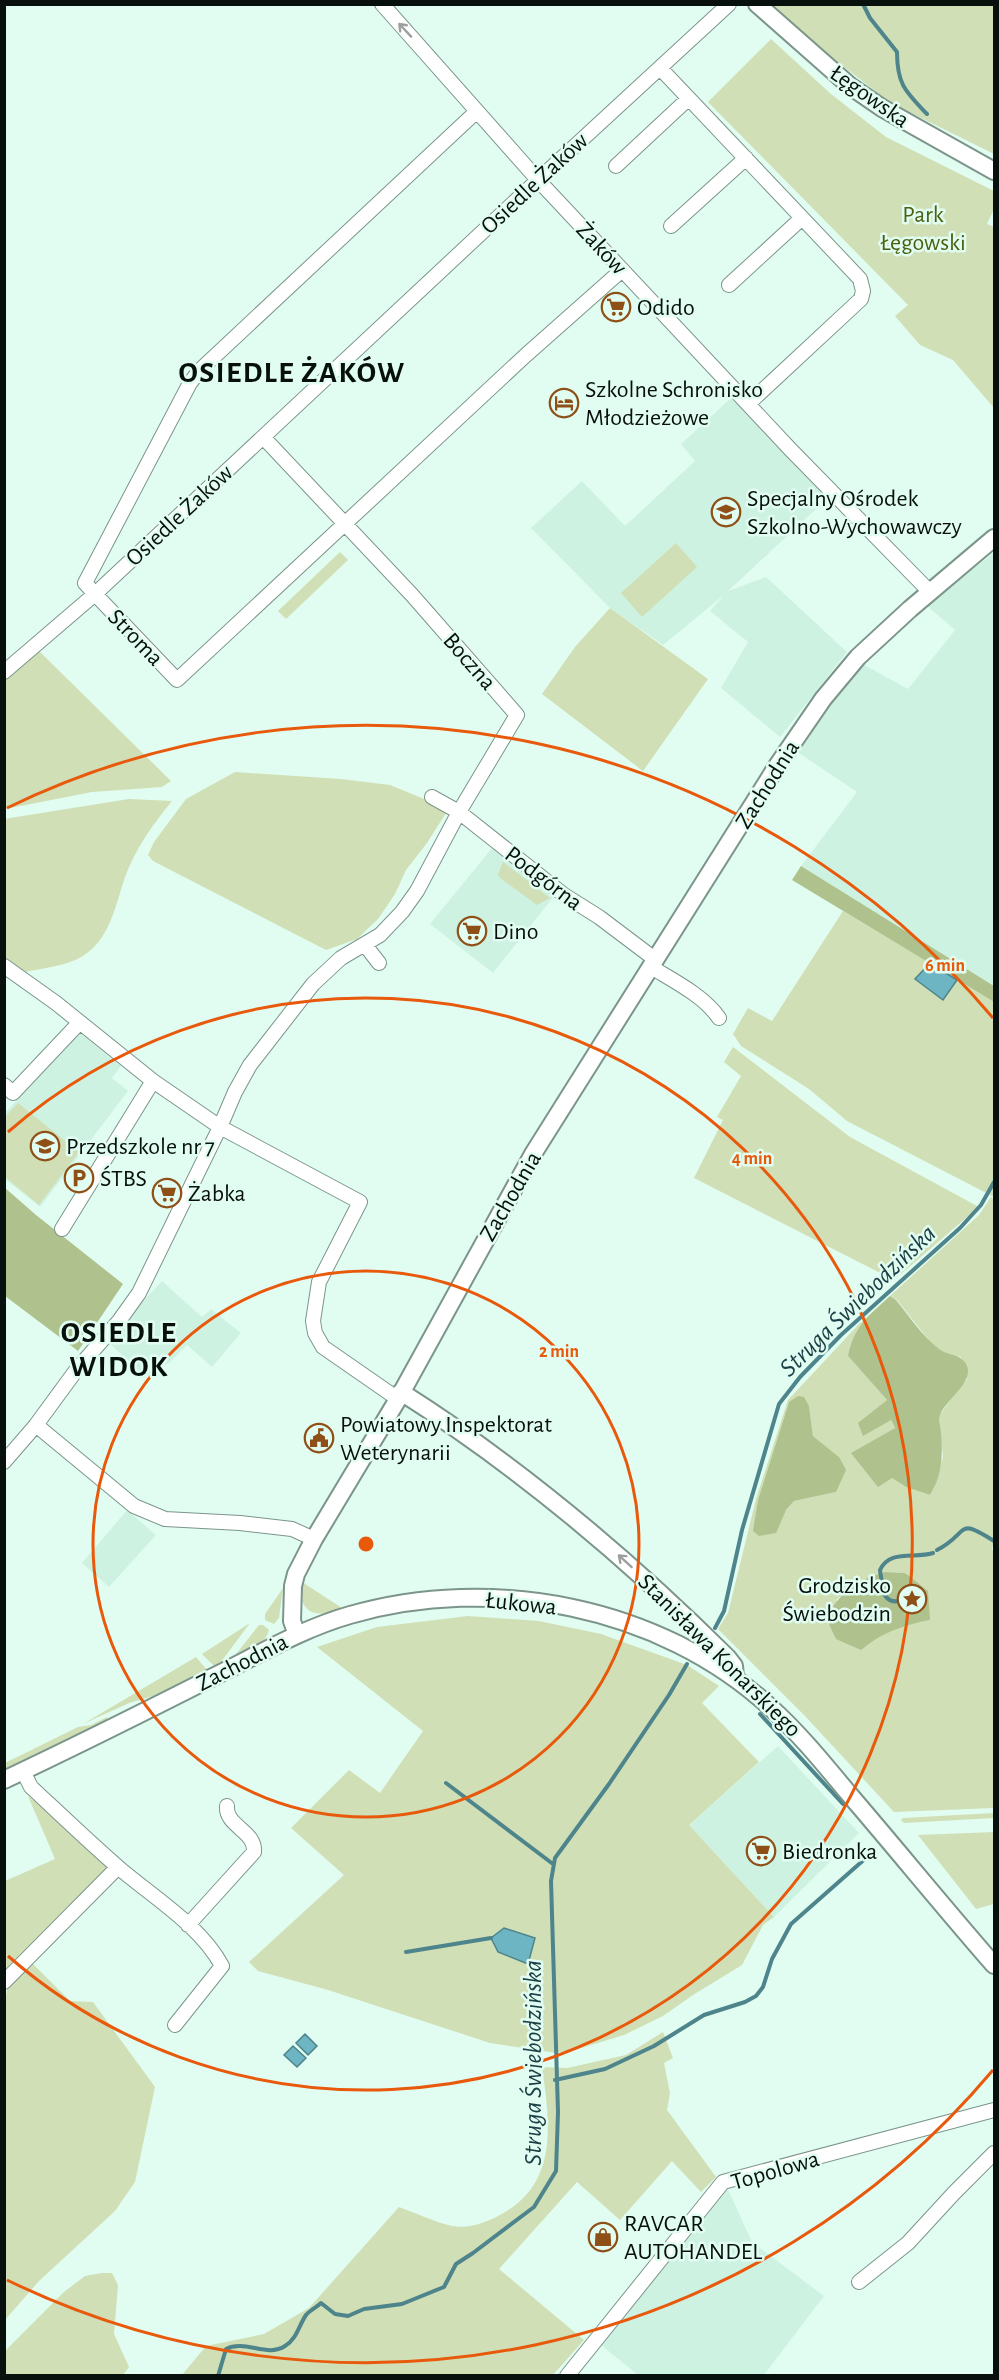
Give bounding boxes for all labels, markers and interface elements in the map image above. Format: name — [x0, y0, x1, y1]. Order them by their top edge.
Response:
one-way arrow — [399, 23, 413, 38]
street label: Łęgowska — [825, 61, 913, 133]
street label: Osiedle Żaków — [476, 128, 593, 239]
park label: Park Łęgowski — [880, 203, 966, 255]
street label: Żaków — [571, 217, 632, 280]
supermarket icon: Odido — [600, 291, 632, 323]
place label: Odido — [637, 296, 695, 320]
district label: OSIEDLE ŻAKÓW — [178, 356, 406, 388]
place label: Szkolne Schronisko Młodzieżowe — [585, 378, 763, 430]
hotel icon: Szkolne Schronisko Młodzieżowe — [548, 387, 580, 419]
street label: Osiedle Żaków — [121, 460, 238, 571]
place label: Specjalny Ośrodek Szkolno-Wychowawczy — [747, 487, 962, 539]
school or university icon: Specjalny Ośrodek Szkolno-Wychowawczy — [710, 496, 742, 528]
street label: Stroma — [103, 605, 168, 671]
street label: Boczna — [438, 628, 500, 695]
street label: Zachodnia — [731, 736, 804, 833]
street label: Podgórna — [500, 842, 587, 916]
supermarket icon: Dino — [456, 915, 488, 947]
place label: Dino — [493, 920, 538, 944]
text: 6 min — [925, 957, 965, 975]
school or university icon: Przedszkole nr 7 — [29, 1130, 61, 1162]
place label: Przedszkole nr 7 — [66, 1135, 215, 1159]
street label: Zachodnia — [476, 1148, 546, 1245]
text: 4 min — [732, 1150, 772, 1168]
parking icon: ŚTBS — [63, 1162, 95, 1194]
place label: ŚTBS — [100, 1165, 147, 1191]
supermarket icon: Żabka — [151, 1177, 183, 1209]
place label: Żabka — [188, 1181, 246, 1206]
water label: Struga Świebodzińska — [774, 1219, 941, 1382]
district label: OSIEDLE WIDOK — [61, 1318, 177, 1382]
text: 2 min — [539, 1343, 579, 1361]
place label: Powiatowy Inspektorat Weterynarii — [340, 1413, 552, 1465]
public building icon: Powiatowy Inspektorat Weterynarii — [303, 1422, 335, 1454]
centre of rings — [356, 1534, 376, 1554]
one-way arrow — [618, 1554, 633, 1568]
street label: Stanisława Konarskiego — [633, 1570, 805, 1742]
place label: Grodzisko Świebodzin — [782, 1574, 891, 1626]
place icon: Grodzisko Świebodzin — [896, 1583, 928, 1615]
street label: Łukowa — [484, 1588, 558, 1620]
street label: Zachodnia — [193, 1630, 292, 1696]
supermarket icon: Biedronka — [745, 1835, 777, 1867]
place label: Biedronka — [782, 1840, 877, 1864]
water label: Struga Świebodzińska — [519, 1960, 546, 2166]
street label: Topolowa — [729, 2147, 822, 2195]
place label: RAVCAR AUTOHANDEL — [624, 2212, 762, 2264]
shop icon: RAVCAR AUTOHANDEL — [587, 2221, 619, 2253]

